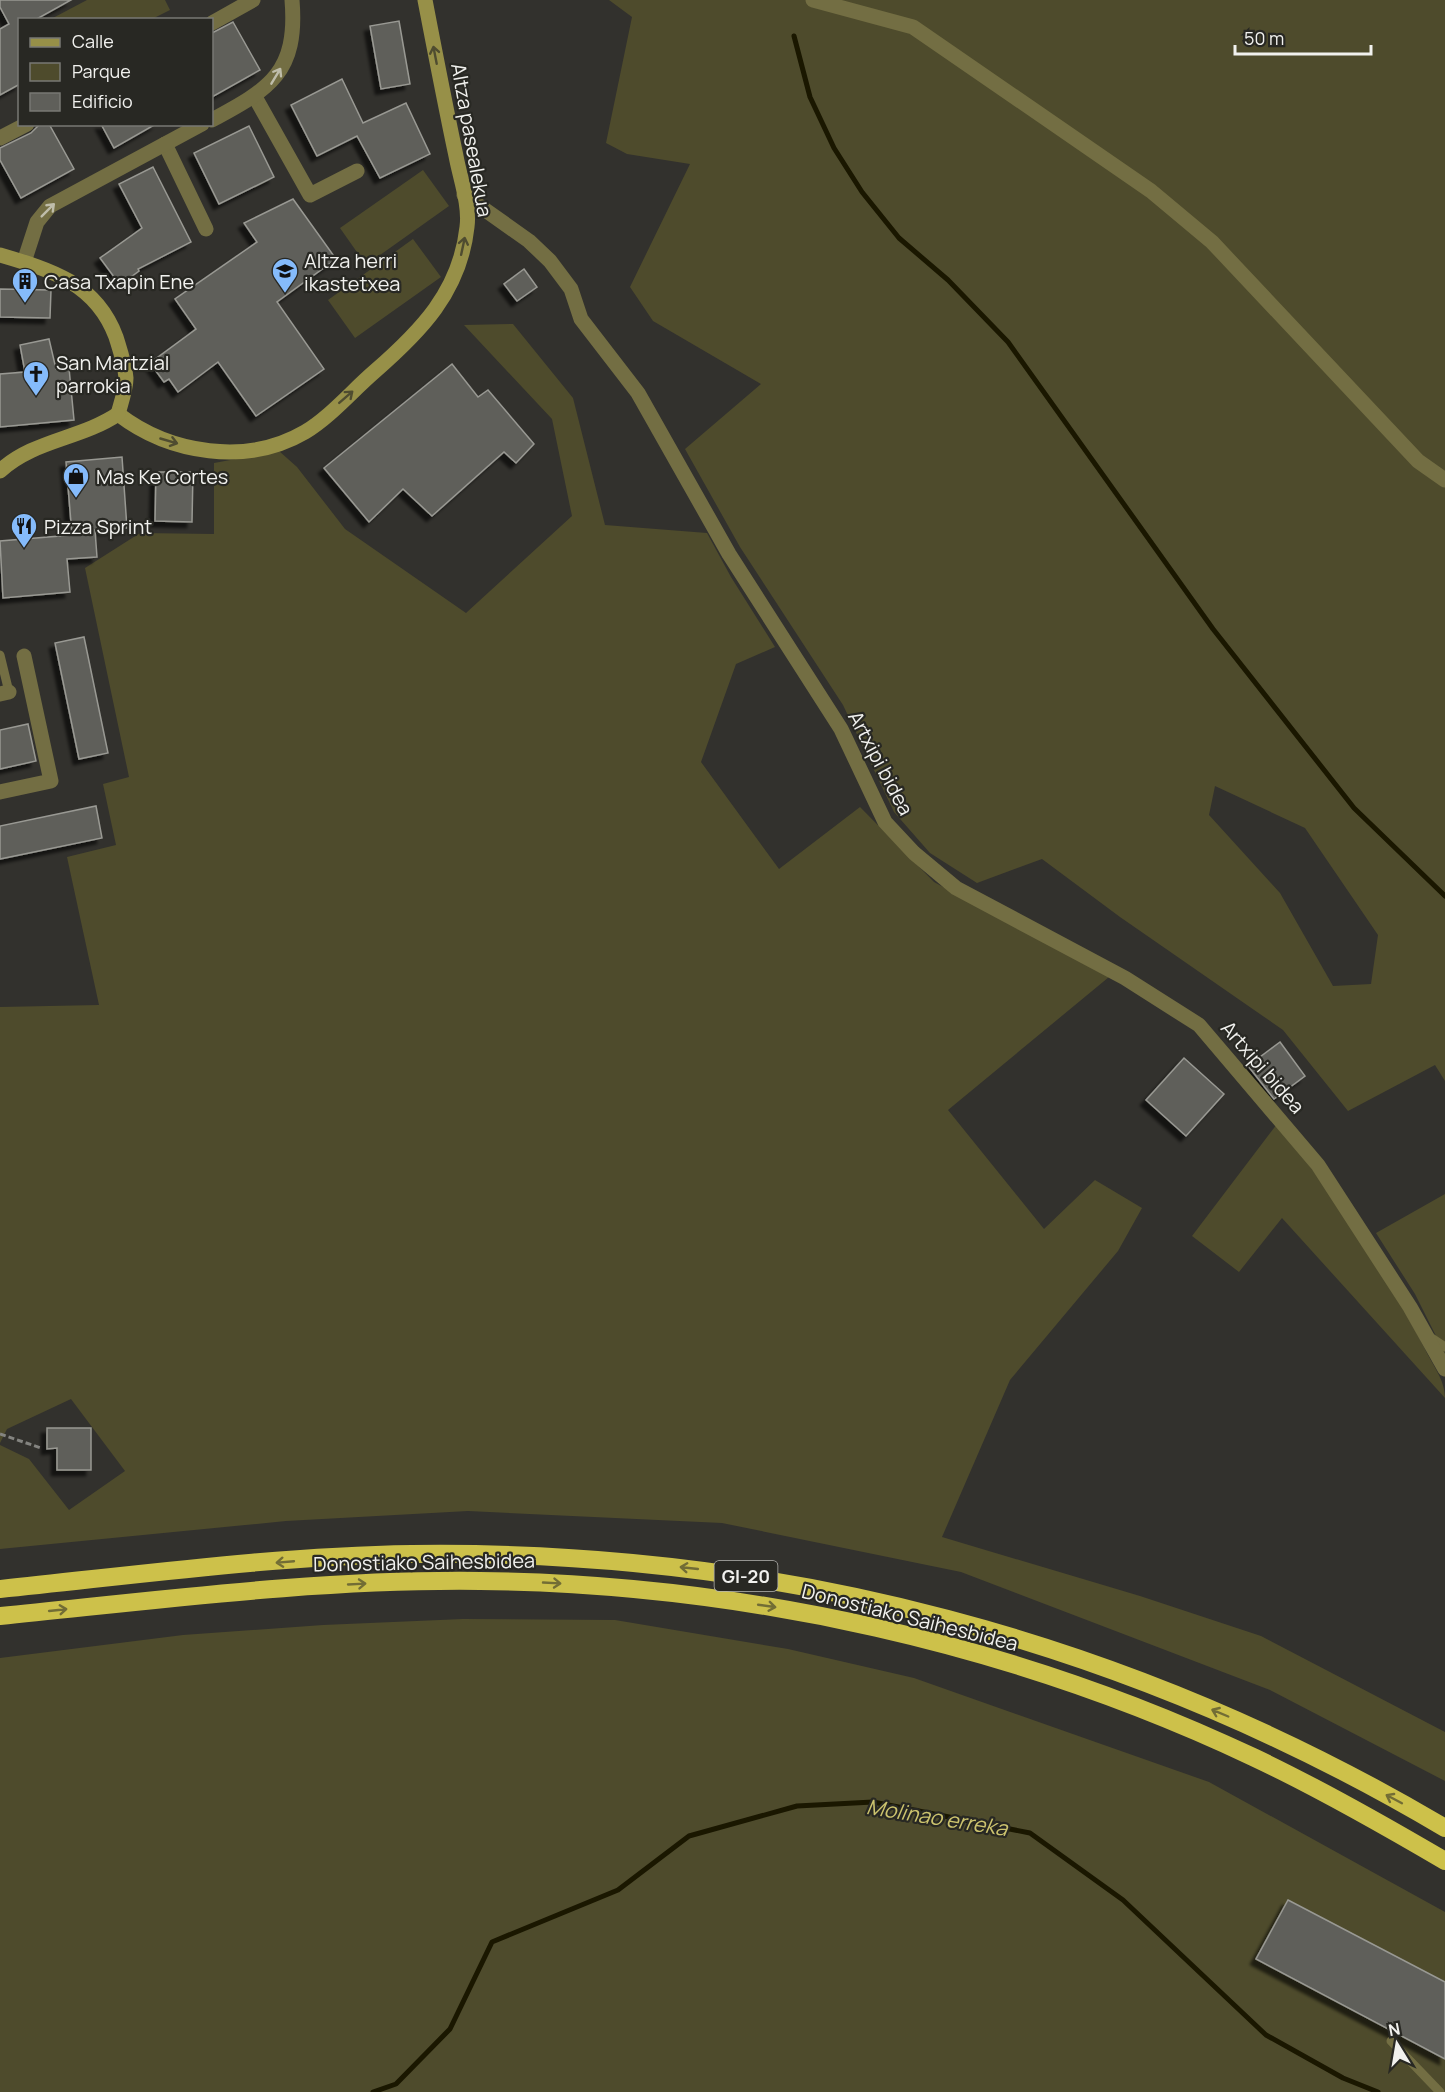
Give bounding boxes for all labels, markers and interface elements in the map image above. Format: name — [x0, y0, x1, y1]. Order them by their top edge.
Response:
legend — [18, 18, 213, 126]
scale bar — [1235, 18, 1372, 56]
text: 50 m — [1244, 26, 1284, 50]
text: Calle — [72, 29, 114, 53]
one-way arrow — [429, 46, 441, 65]
text: Parque — [72, 59, 131, 83]
street label: Altza pasealekua — [445, 61, 499, 219]
one-way arrow — [270, 67, 282, 84]
text: Edificio — [72, 89, 133, 113]
one-way arrow — [40, 203, 55, 218]
one-way arrow — [458, 237, 469, 257]
place label: Altza herri ikastetxea — [304, 247, 400, 297]
school or university icon: Altza herri ikastetxea — [270, 256, 300, 294]
building icon: Casa Txapin Ene — [10, 266, 40, 304]
place label: Casa Txapin Ene — [44, 268, 194, 295]
place label: San Martzial parrokia — [56, 349, 170, 399]
church icon: San Martzial parrokia — [21, 359, 51, 397]
one-way arrow — [338, 390, 354, 403]
one-way arrow — [159, 436, 178, 447]
shop icon: Mas Ke Cortes — [61, 461, 91, 499]
place label: Mas Ke Cortes — [96, 463, 228, 490]
restaurant icon: Pizza Sprint — [9, 511, 39, 549]
place label: Pizza Sprint — [44, 513, 152, 540]
street label: Artxipi bidea — [842, 706, 920, 820]
street label: Artxipi bidea — [1215, 1015, 1311, 1119]
street label: Donostiako Saihesbidea — [313, 1547, 535, 1577]
one-way arrow — [275, 1556, 295, 1567]
road number: GI-20 — [714, 1561, 777, 1591]
one-way arrow — [680, 1562, 699, 1573]
street label: Donostiako Saihesbidea — [799, 1577, 1021, 1657]
one-way arrow — [541, 1578, 561, 1589]
one-way arrow — [347, 1579, 366, 1590]
one-way arrow — [756, 1601, 776, 1612]
one-way arrow — [48, 1604, 68, 1615]
one-way arrow — [1211, 1706, 1229, 1718]
water label: Molinao erreka — [865, 1792, 1011, 1842]
one-way arrow — [1386, 1793, 1404, 1804]
north arrow — [1367, 2014, 1427, 2074]
text: N — [1386, 2017, 1402, 2041]

